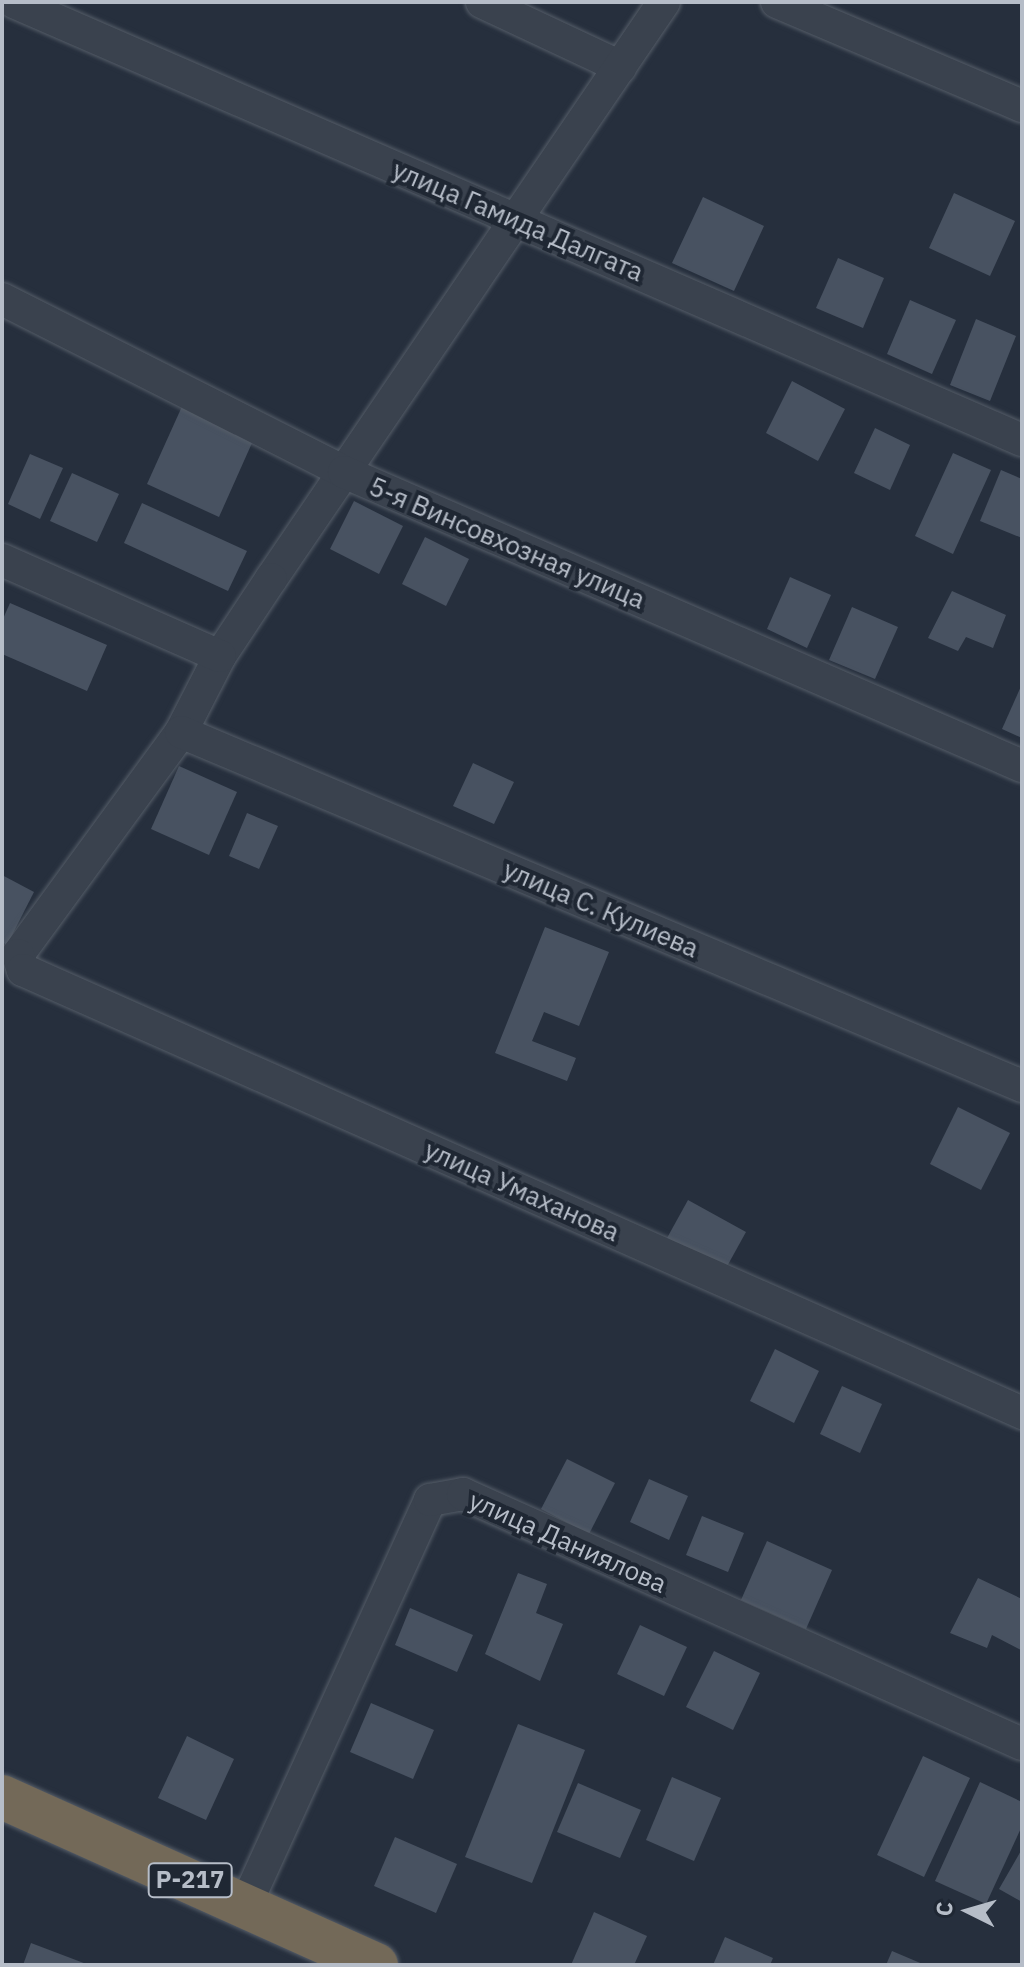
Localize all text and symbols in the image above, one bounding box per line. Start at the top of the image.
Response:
street label: улица Гамида Далгата [388,154,648,288]
street label: 5-я Винсовхозная улица [364,471,650,615]
street label: улица С. Кулиева [499,854,703,964]
street label: улица Умаханова [420,1134,624,1248]
street label: улица Даниялова [464,1484,672,1600]
road number: Р-217 [146,1860,234,1900]
north arrow [928,1871,1008,1951]
text: С [929,1900,959,1917]

